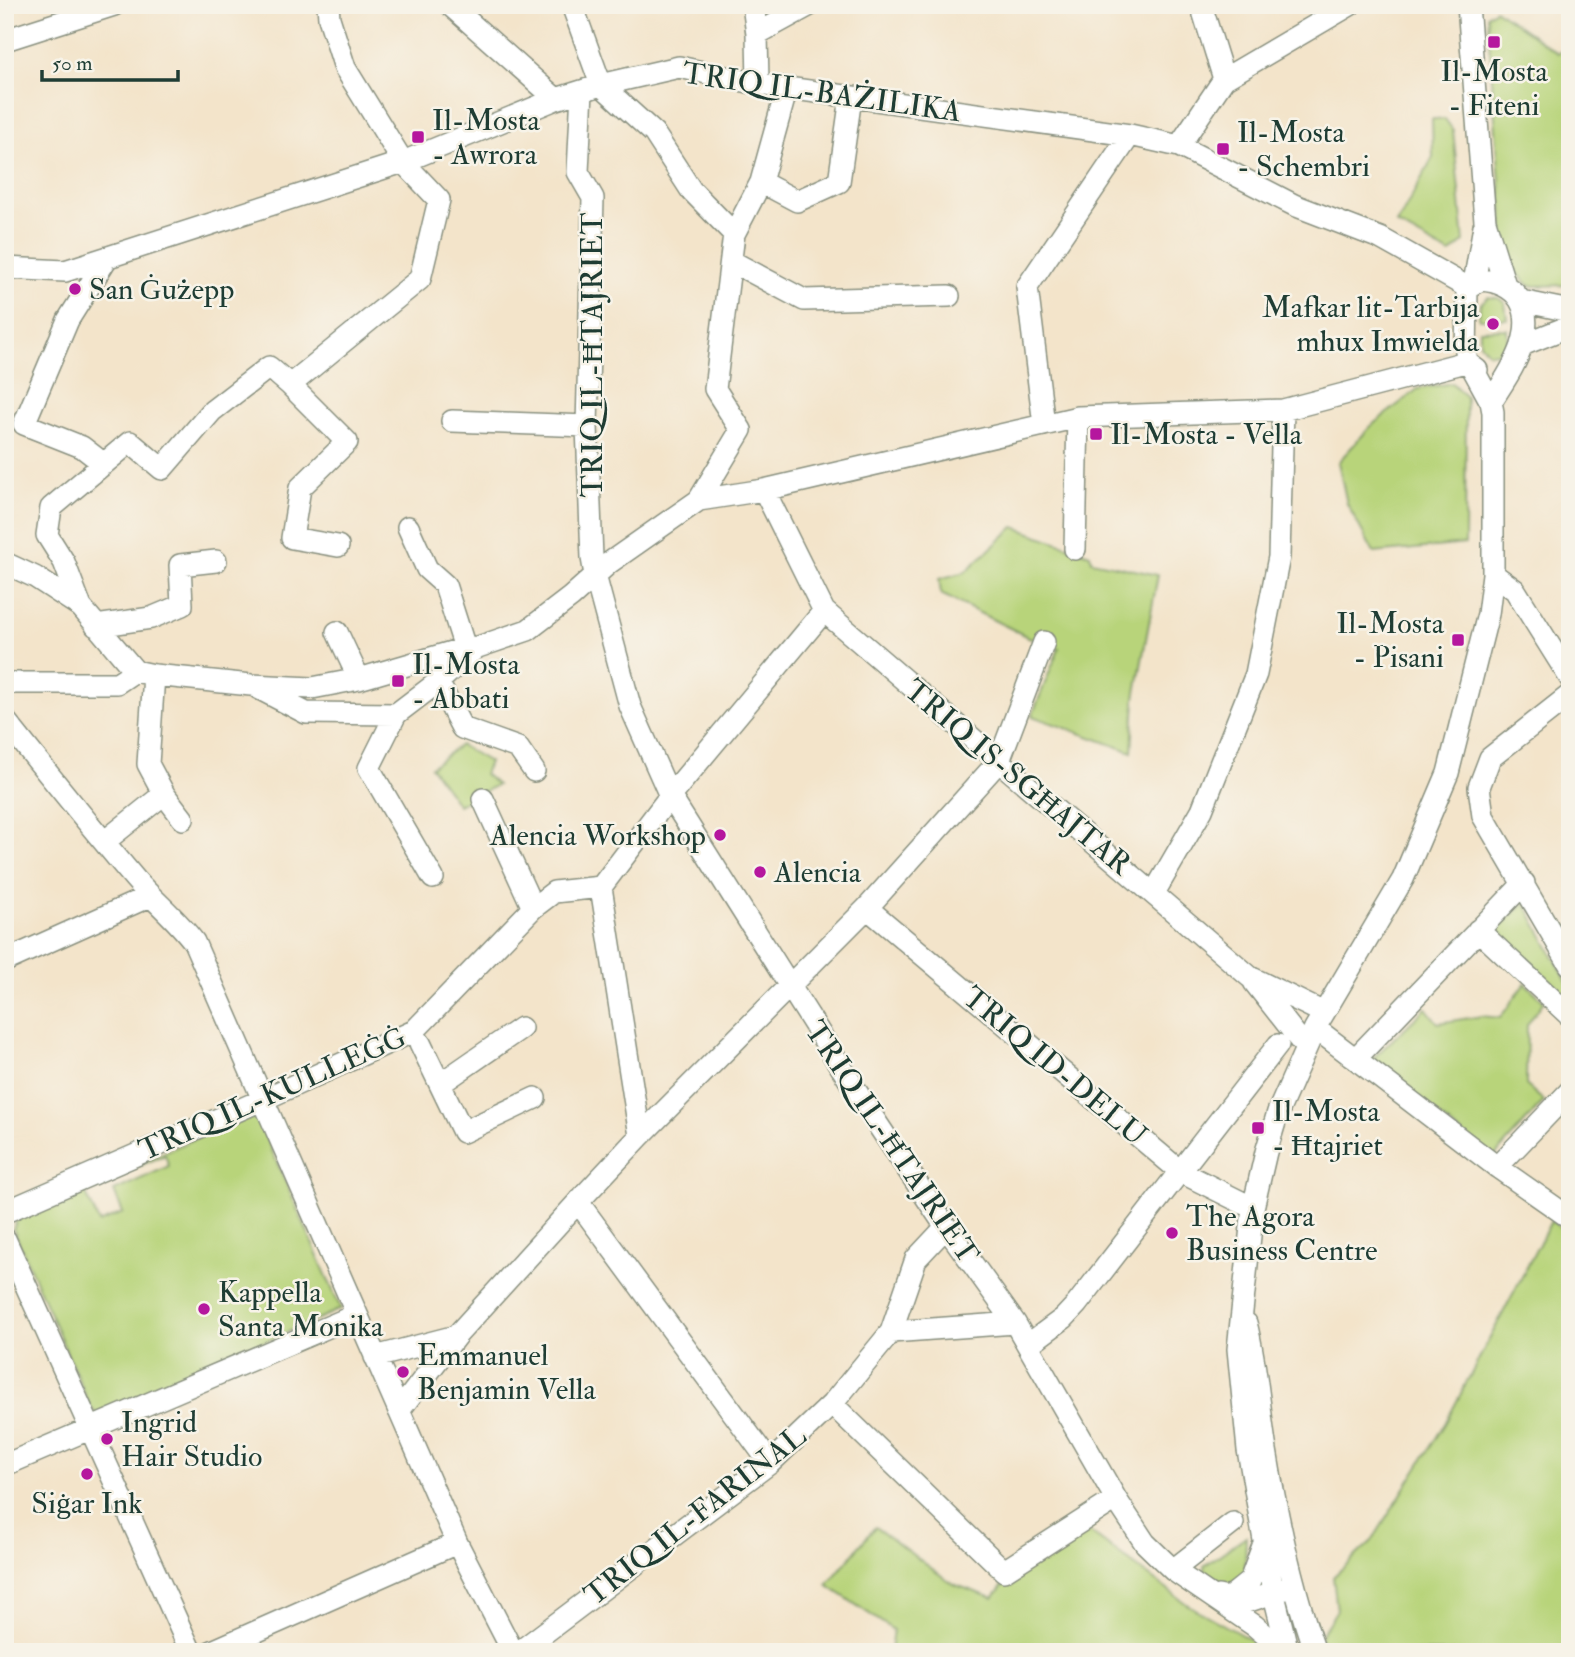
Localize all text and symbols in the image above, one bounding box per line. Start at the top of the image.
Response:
marker: Il-Mosta - Fiteni [1486,34,1502,50]
scale bar [42,38,178,82]
text: 50 m [52,50,93,77]
place label: Il-Mosta - Fiteni [1440,53,1549,124]
street label: TRIQ IL-BAŻILIKA [680,55,964,130]
place label: Il-Mosta - Awrora [432,102,540,173]
place label: Il-Mosta - Schembri [1237,114,1370,185]
marker: Il-Mosta - Awrora [410,129,426,145]
marker: Il-Mosta - Schembri [1215,141,1231,157]
street label: TRIQ IL-ĦTAJRIET [574,213,611,498]
place label: San Ġużepp [89,271,234,308]
marker: San Ġużepp [67,281,83,297]
place label: Mafkar lit-Tarbija mhux Imwielda [1262,289,1480,360]
marker: Mafkar lit-Tarbija mhux Imwielda [1485,316,1501,332]
place label: Il-Mosta - Vella [1110,416,1303,453]
marker: Il-Mosta - Vella [1088,426,1104,442]
place label: Il-Mosta - Pisani [1336,605,1445,676]
marker: Il-Mosta - Pisani [1450,632,1466,648]
place label: Il-Mosta - Abbati [412,646,520,717]
street label: TRIQ IS-SGĦAJTAR [897,672,1140,884]
marker: Il-Mosta - Abbati [390,673,406,689]
place label: Alencia Workshop [489,817,706,854]
marker: Alencia Workshop [712,827,728,843]
place label: Alencia [773,854,862,891]
marker: Alencia [752,864,768,880]
street label: TRIQ ID-DELU [955,979,1154,1154]
street label: TRIQ IL-ĦTAJRIET [797,1014,987,1271]
street label: TRIQ IL-KULLEĠĠ [133,1018,411,1169]
place label: Il-Mosta - Ħtajriet [1272,1093,1383,1164]
marker: Il-Mosta - Ħtajriet [1250,1120,1266,1136]
place label: The Agora Business Centre [1186,1198,1378,1269]
marker: The Agora Business Centre [1164,1225,1180,1241]
place label: Kappella Santa Monika [218,1274,384,1345]
marker: Kappella Santa Monika [196,1301,212,1317]
place label: Emmanuel Benjamin Vella [417,1337,597,1408]
marker: Emmanuel Benjamin Vella [395,1364,411,1380]
place label: Ingrid Hair Studio [121,1404,262,1475]
street label: TRIQ IL-FARINAL [577,1417,814,1614]
marker: Ingrid Hair Studio [99,1431,115,1447]
marker: Siġar Ink [79,1466,95,1482]
place label: Siġar Ink [31,1485,143,1522]

